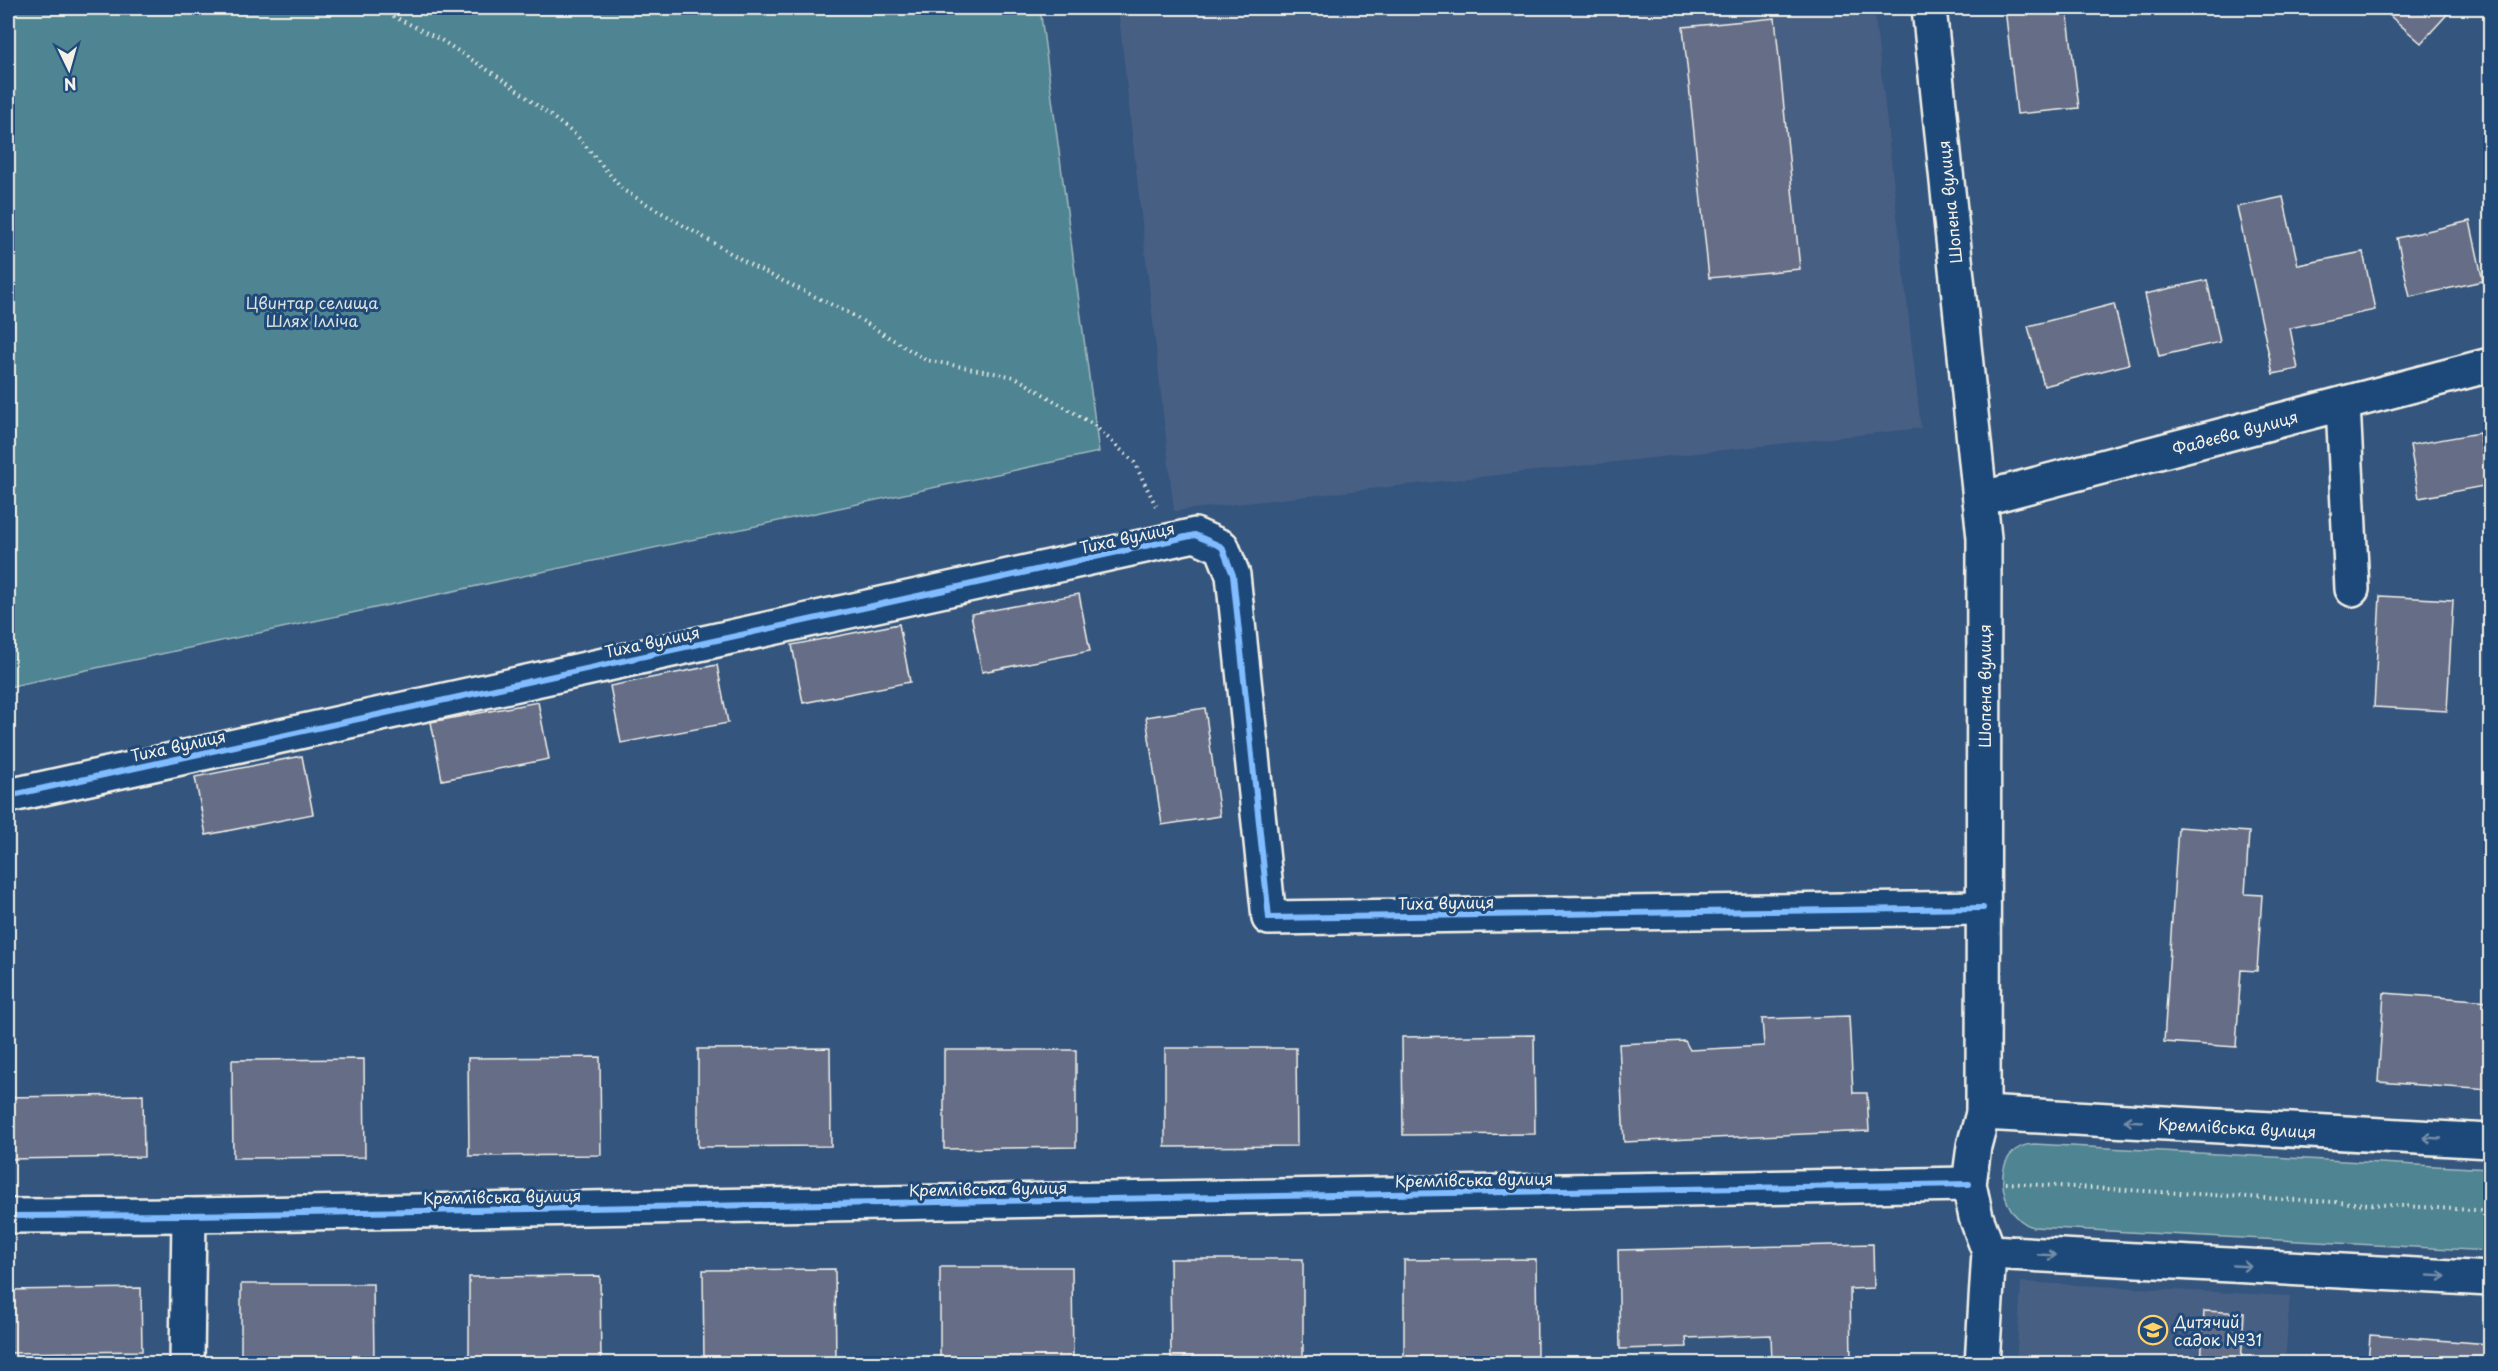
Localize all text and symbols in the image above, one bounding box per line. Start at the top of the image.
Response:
north arrow [39,39,99,99]
text: N [63,72,78,97]
street label: Шопена вулиця [1931,139,1967,265]
park label: Цвинтар селища Шлях Ілліча [246,290,378,332]
street label: Фадеєва вулиця [2170,404,2300,460]
street label: Тиха вулиця [1077,515,1177,559]
street label: Тиха вулиця [602,619,702,663]
street label: Шопена вулиця [1972,624,1996,748]
street label: Тиха вулиця [128,723,228,767]
street label: Тиха вулиця [1398,889,1494,915]
street label: Кремлівська вулиця [2157,1111,2317,1143]
one-way arrow [2123,1116,2143,1127]
one-way arrow [2423,1132,2443,1143]
street label: Кремлівська вулиця [1394,1166,1554,1192]
street label: Кремлівська вулиця [908,1175,1068,1201]
street label: Кремлівська вулиця [422,1183,582,1209]
one-way arrow [2037,1250,2057,1261]
one-way arrow [2231,1260,2251,1271]
one-way arrow [2426,1271,2446,1282]
place label: Дитячий садок №31 [2173,1309,2262,1351]
school or university icon: Дитячий садок №31 [2137,1314,2169,1346]

